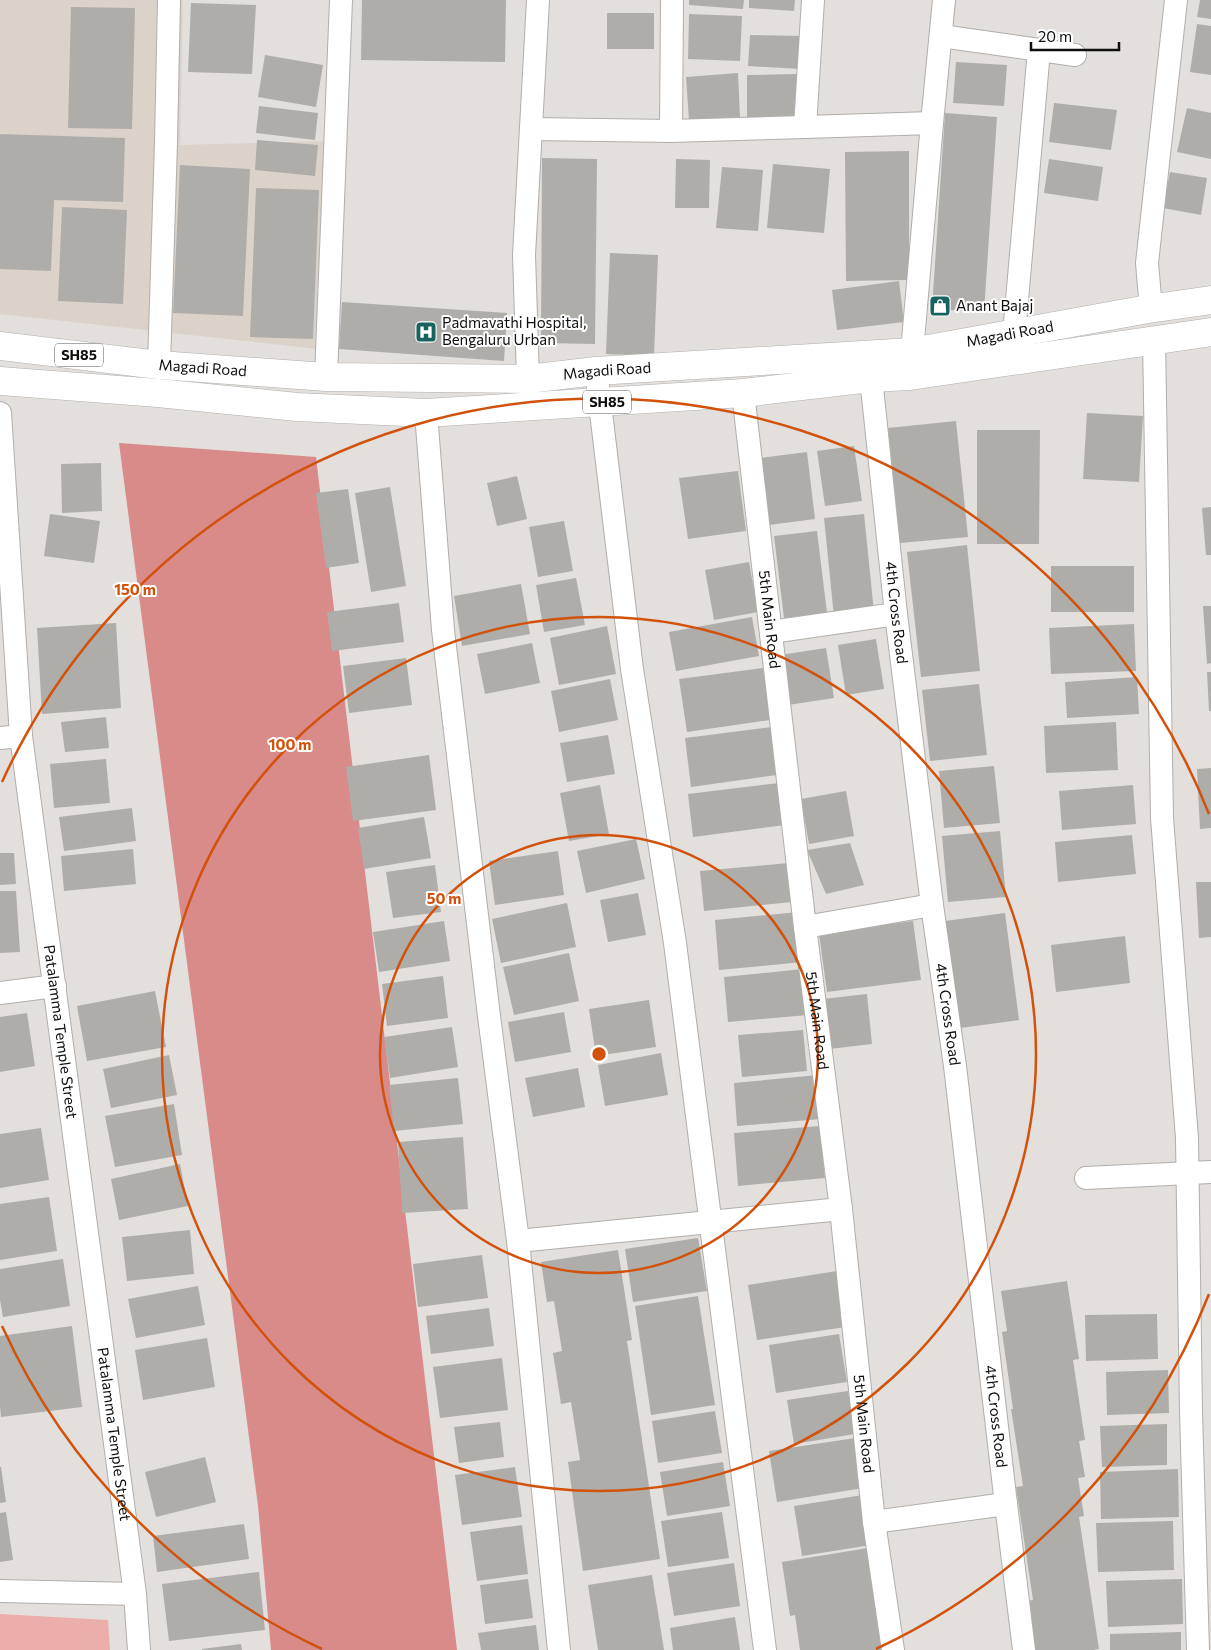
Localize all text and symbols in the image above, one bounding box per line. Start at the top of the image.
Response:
scale bar [1031,20,1118,52]
text: 20 m [1038,27,1072,45]
shop icon: Anant Bajaj [928,294,952,318]
place label: Anant Bajaj [956,296,1033,314]
place label: Padmavathi Hospital, Bengaluru Urban [442,313,586,348]
street label: Magadi Road [964,316,1055,350]
hospital icon: Padmavathi Hospital, Bengaluru Urban [414,320,438,344]
road number: SH85 [55,344,103,366]
street label: Magadi Road [158,355,248,379]
street label: Magadi Road [562,358,652,383]
road number: SH85 [583,391,631,414]
street label: 4th Cross Road [882,560,912,665]
street label: 5th Main Road [756,569,785,669]
text: 150 m [114,580,156,598]
text: 100 m [269,735,311,753]
text: 50 m [427,889,461,907]
street label: Patalamma Temple Street [41,944,82,1120]
street label: 4th Cross Road [932,962,965,1066]
street label: 5th Main Road [803,970,833,1071]
centre of rings [590,1045,608,1063]
street label: Patalamma Temple Street [94,1346,135,1522]
street label: 4th Cross Road [982,1364,1012,1469]
street label: 5th Main Road [851,1374,879,1474]

